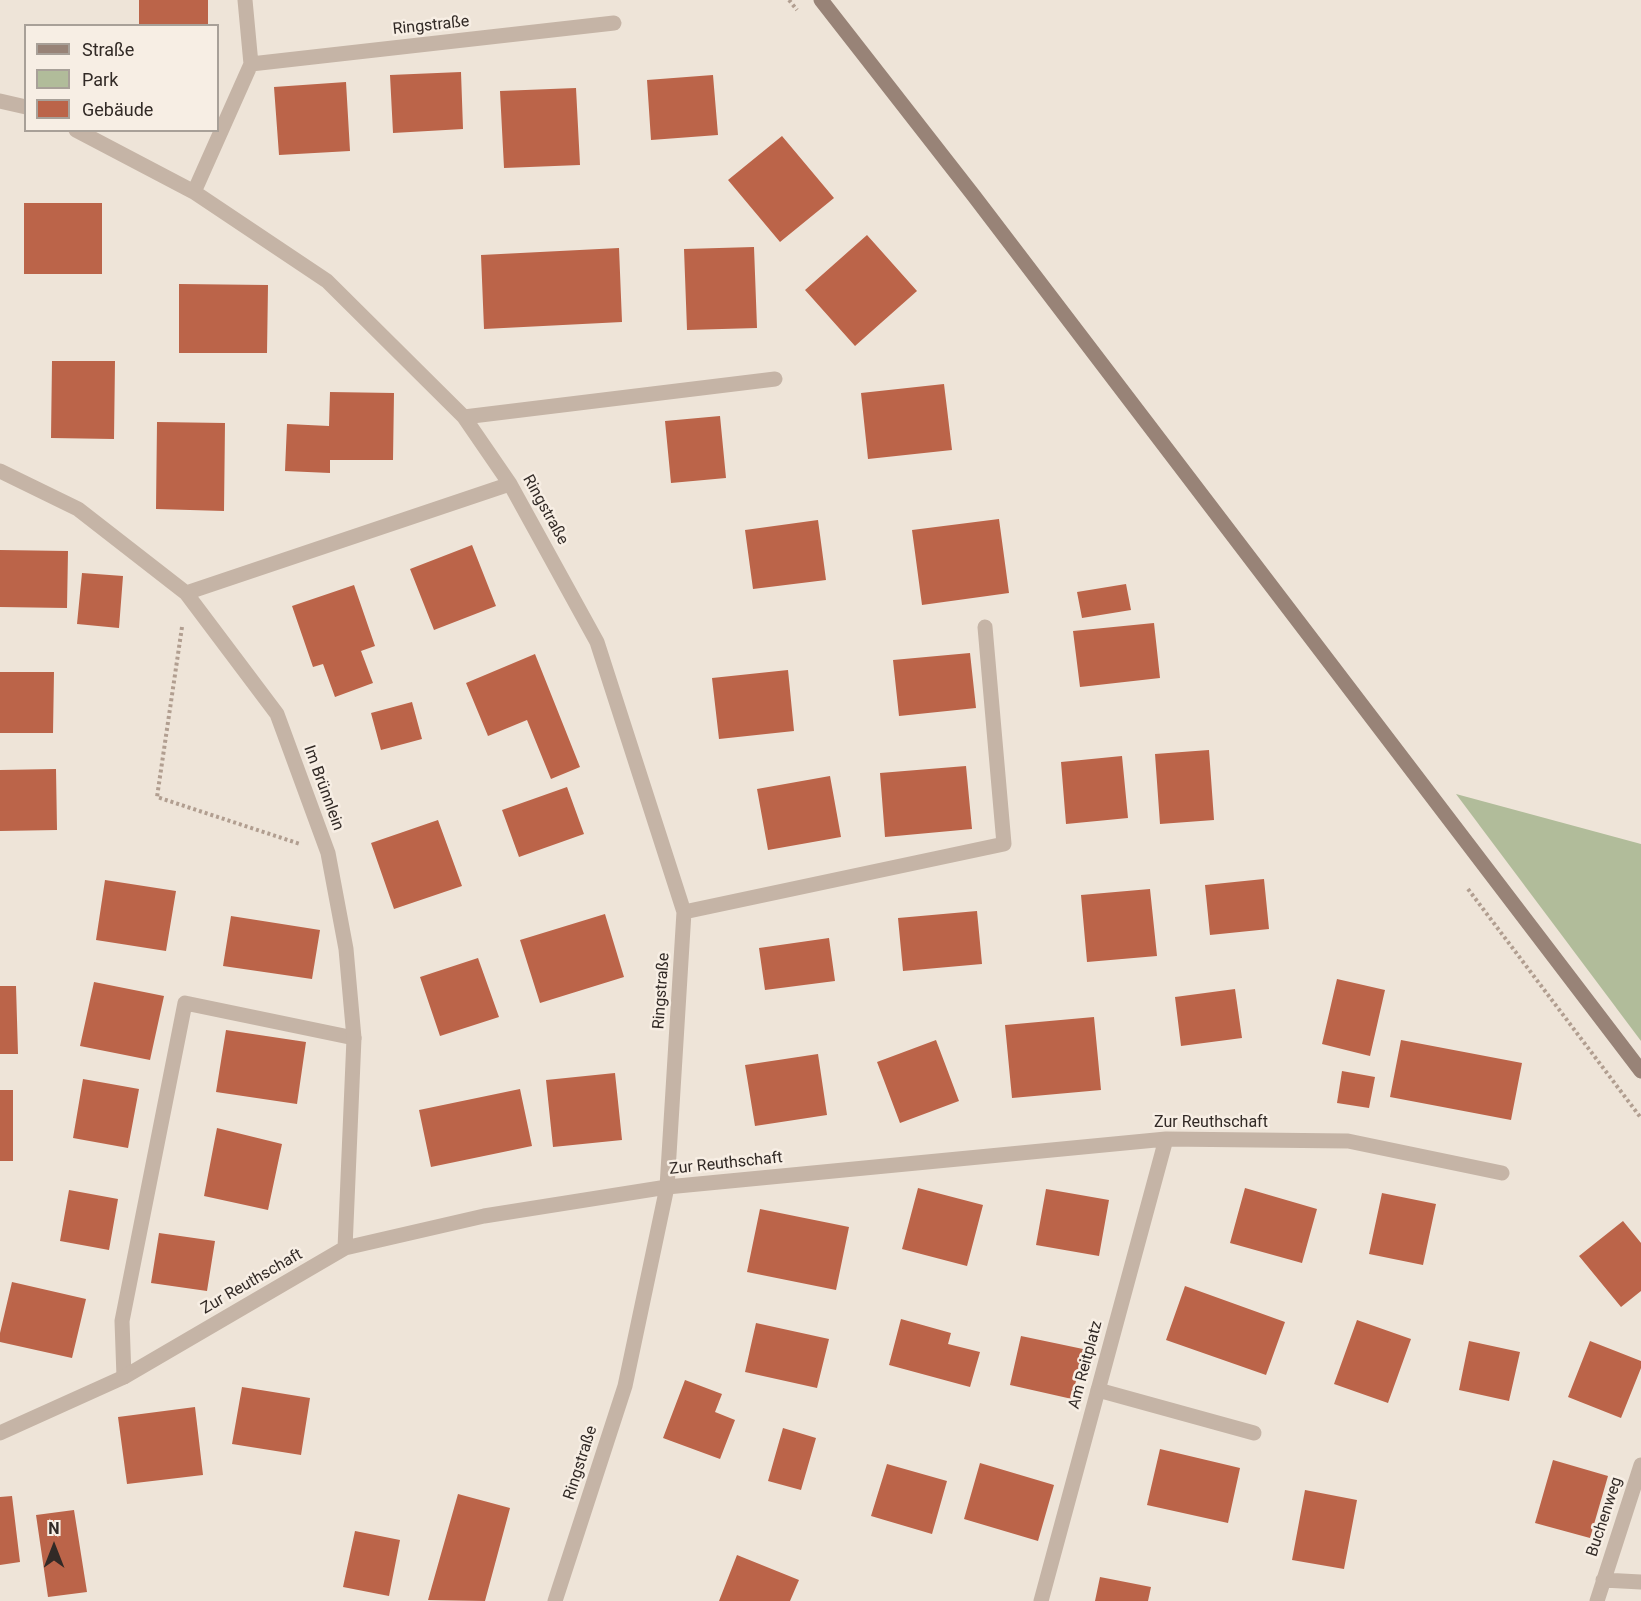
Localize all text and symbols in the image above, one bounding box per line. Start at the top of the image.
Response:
street label: Ringstraße [392,12,470,40]
legend [24,24,219,132]
text: Straße [82,39,134,60]
text: Park [82,69,118,90]
text: Gebäude [82,99,153,120]
street label: Ringstraße [518,472,572,548]
street label: Im Brünnlein [299,743,347,833]
street label: Ringstraße [650,952,674,1030]
street label: Zur Reuthschaft [1154,1113,1268,1133]
street label: Zur Reuthschaft [668,1149,784,1179]
street label: Zur Reuthschaft [198,1245,306,1319]
street label: Am Reitplatz [1065,1319,1107,1411]
street label: Ringstraße [560,1423,602,1503]
street label: Buchenweg [1583,1475,1627,1559]
north arrow [24,1517,84,1577]
text: N [48,1519,60,1538]

